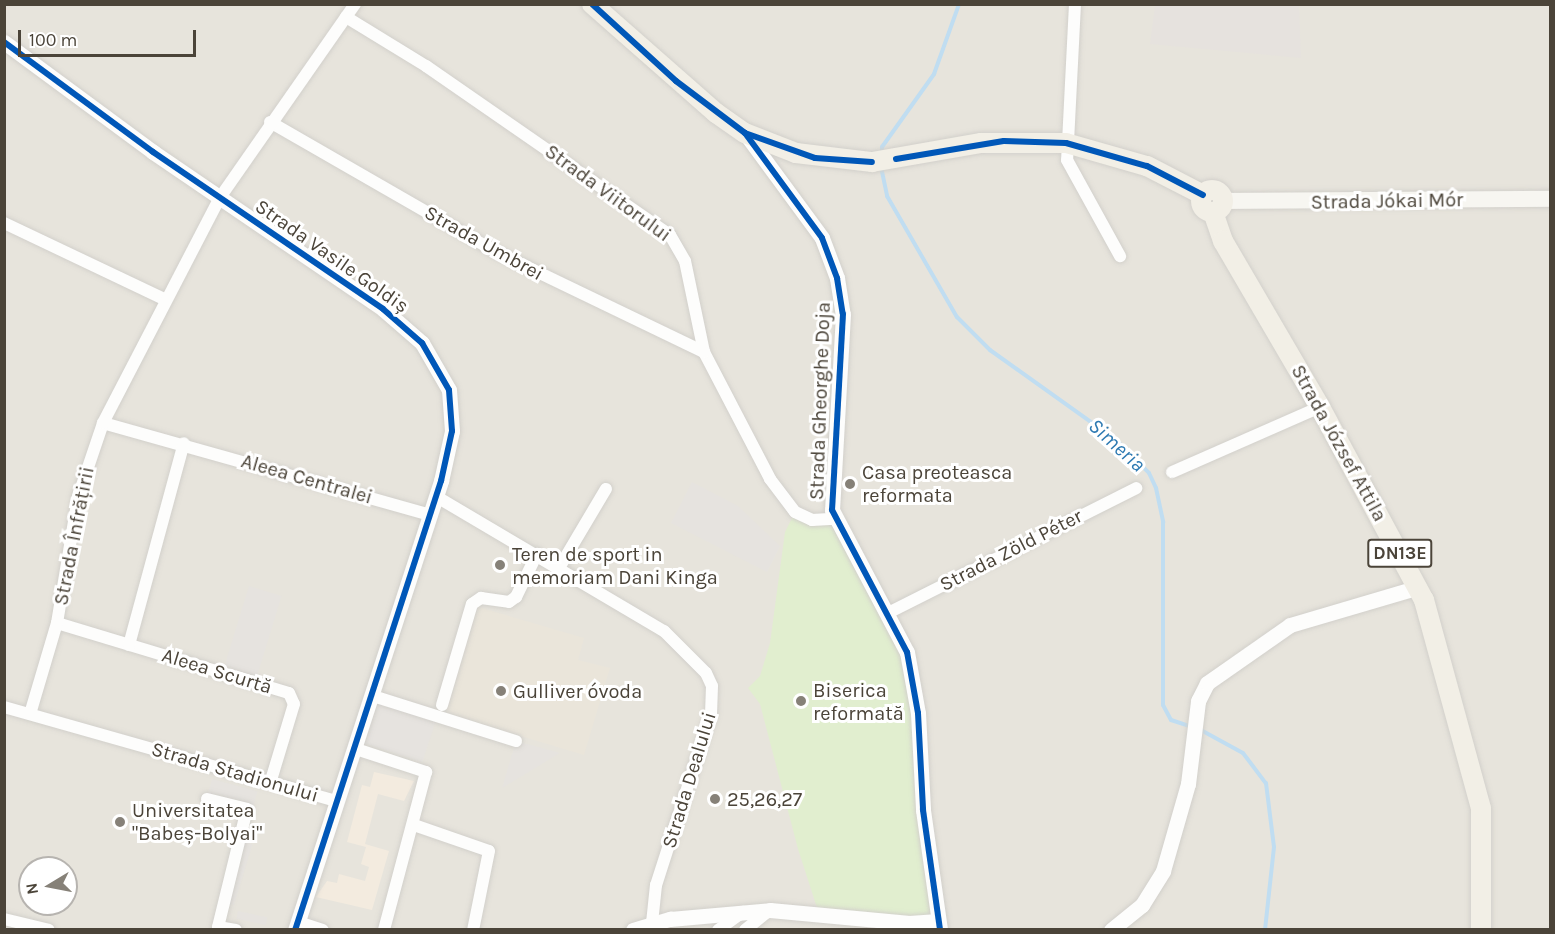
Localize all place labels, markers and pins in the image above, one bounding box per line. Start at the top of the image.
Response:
place label: Casa preoteasca reformata [862,460,1012,507]
marker: Casa preoteasca reformata [843,477,857,491]
place label: Teren de sport in memoriam Dani Kinga [512,542,718,589]
marker: Teren de sport in memoriam Dani Kinga [493,558,507,572]
place label: Biserica reformată [813,678,904,725]
place label: Gulliver óvoda [513,679,642,703]
marker: Gulliver óvoda [494,684,508,698]
marker: Biserica reformată [794,694,808,708]
place label: 25,26,27 [727,787,802,811]
marker: 25,26,27 [708,792,722,806]
place label: Universitatea "Babeș-Bolyai" [132,798,262,845]
marker: Universitatea "Babeș-Bolyai" [113,815,127,829]

